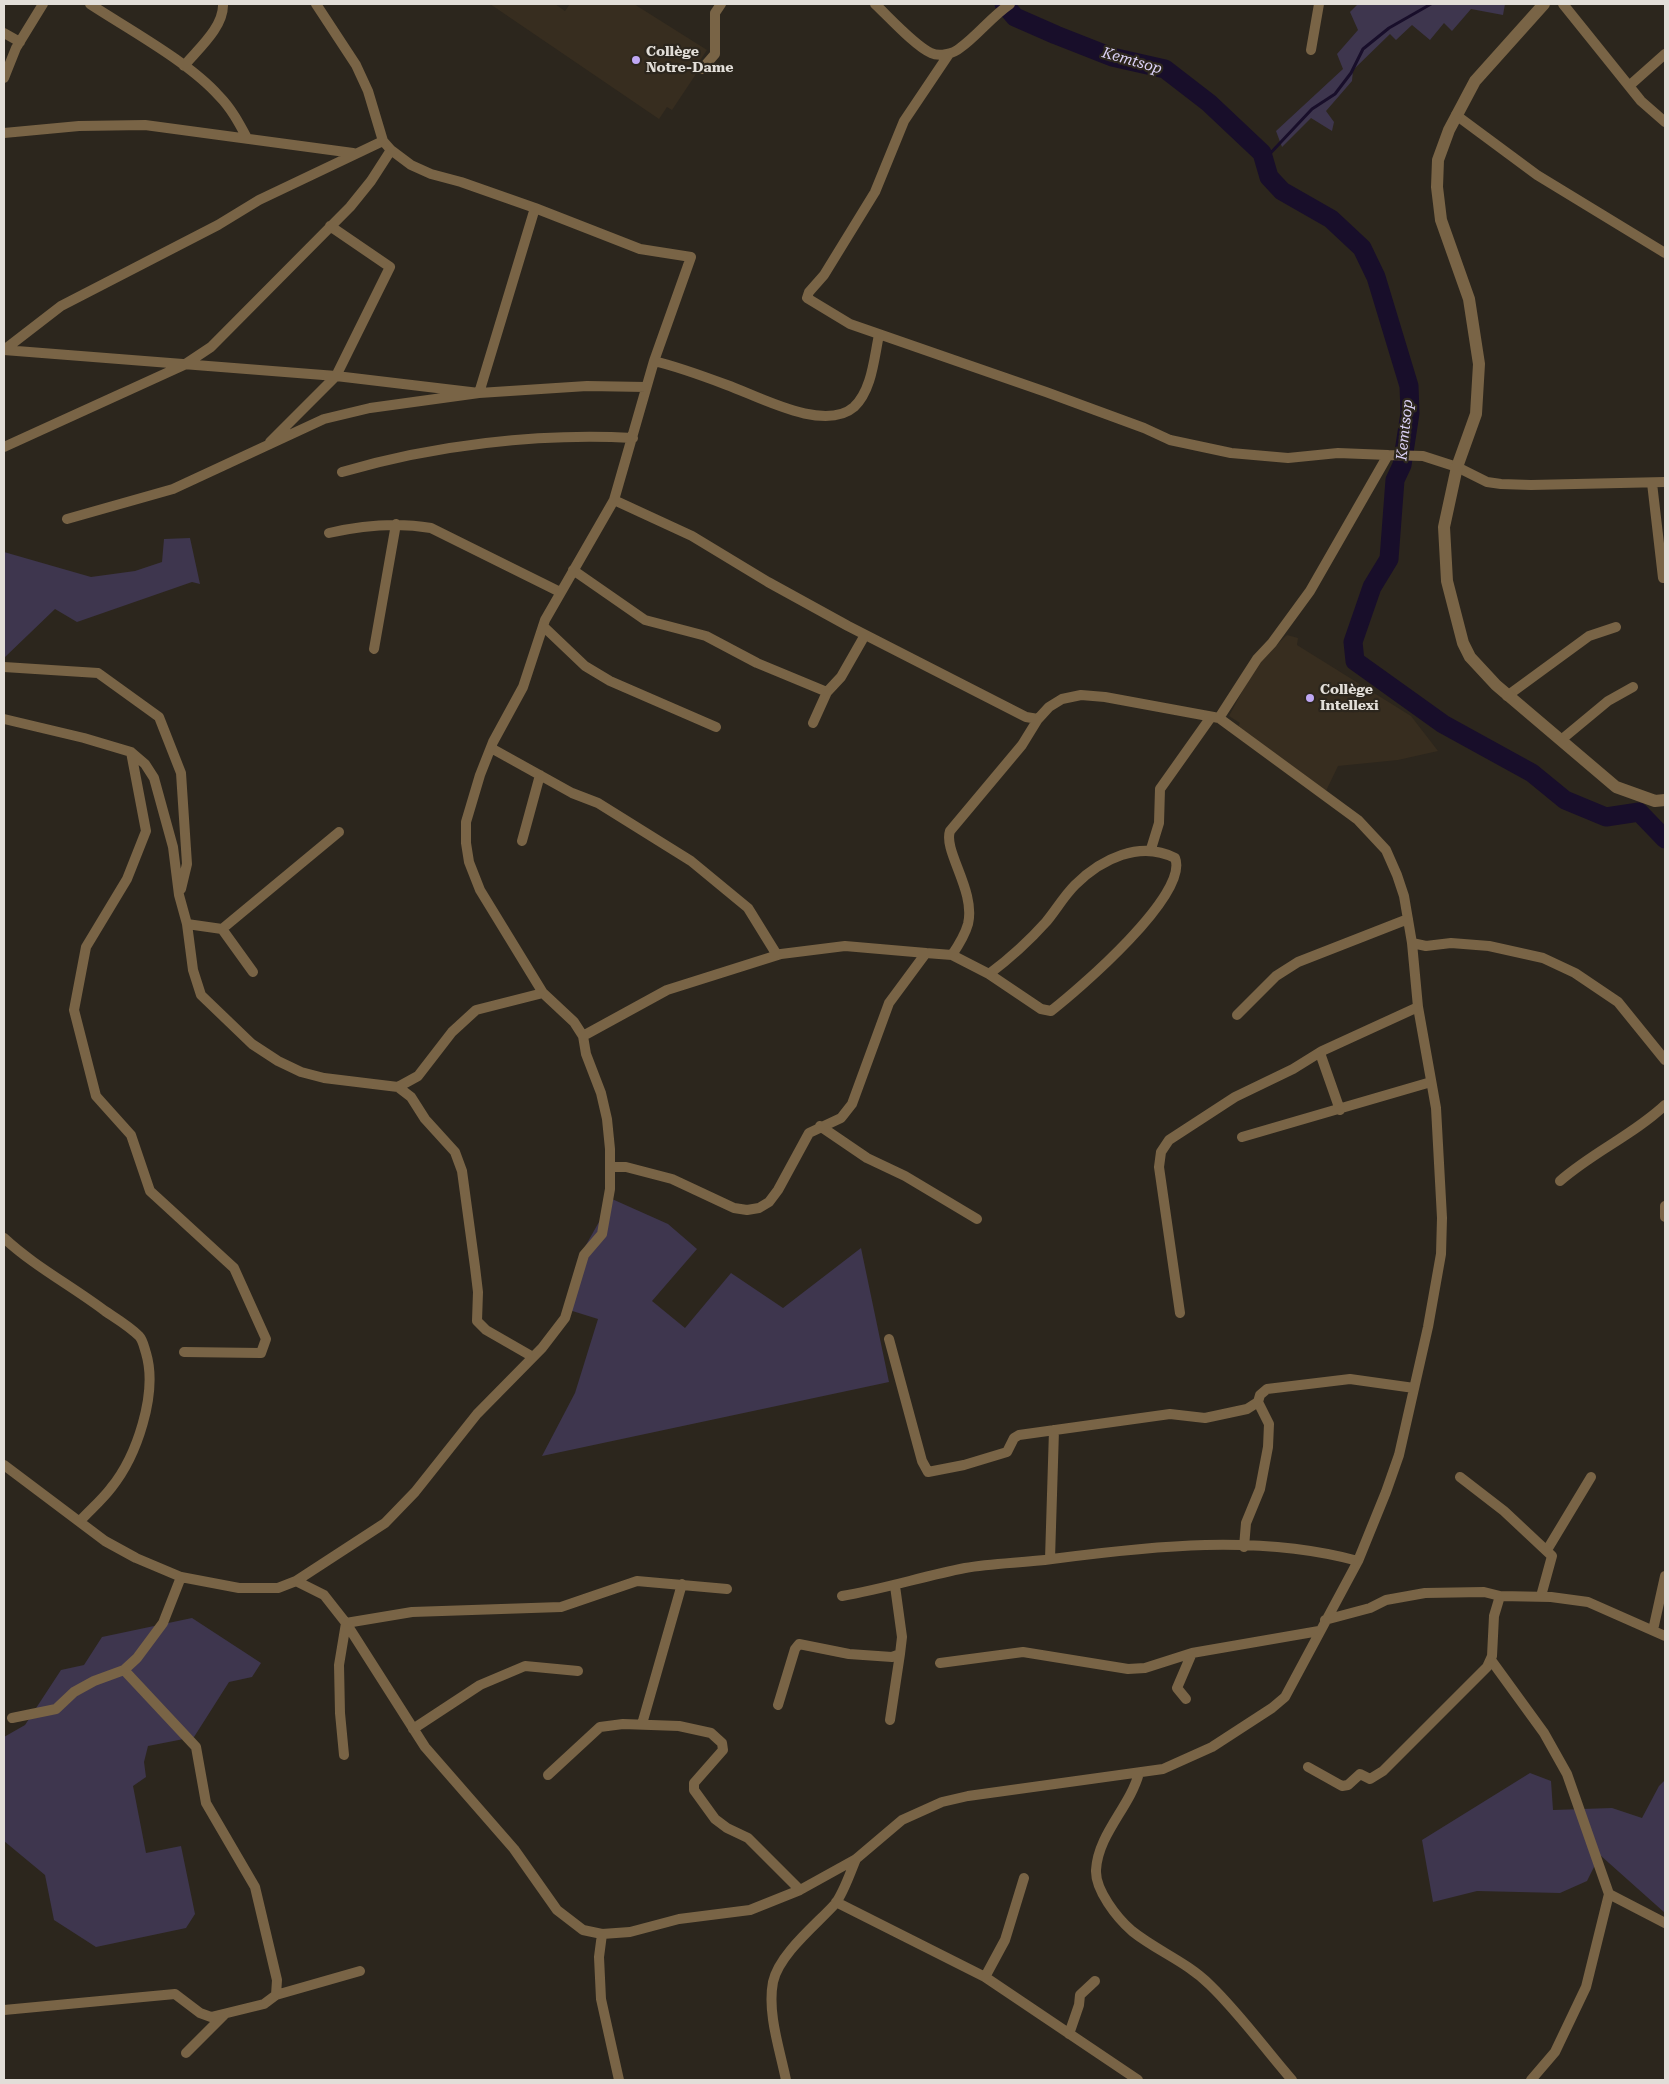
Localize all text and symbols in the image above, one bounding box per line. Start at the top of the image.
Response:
place label: Collège Notre-Dame [646,44,733,76]
water label: Kemtsop [1100,44,1164,78]
marker: Collège Notre-Dame [630,54,642,66]
water label: Kemtsop [1393,398,1417,462]
place label: Collège Intellexi [1320,682,1379,714]
marker: Collège Intellexi [1304,692,1316,704]

